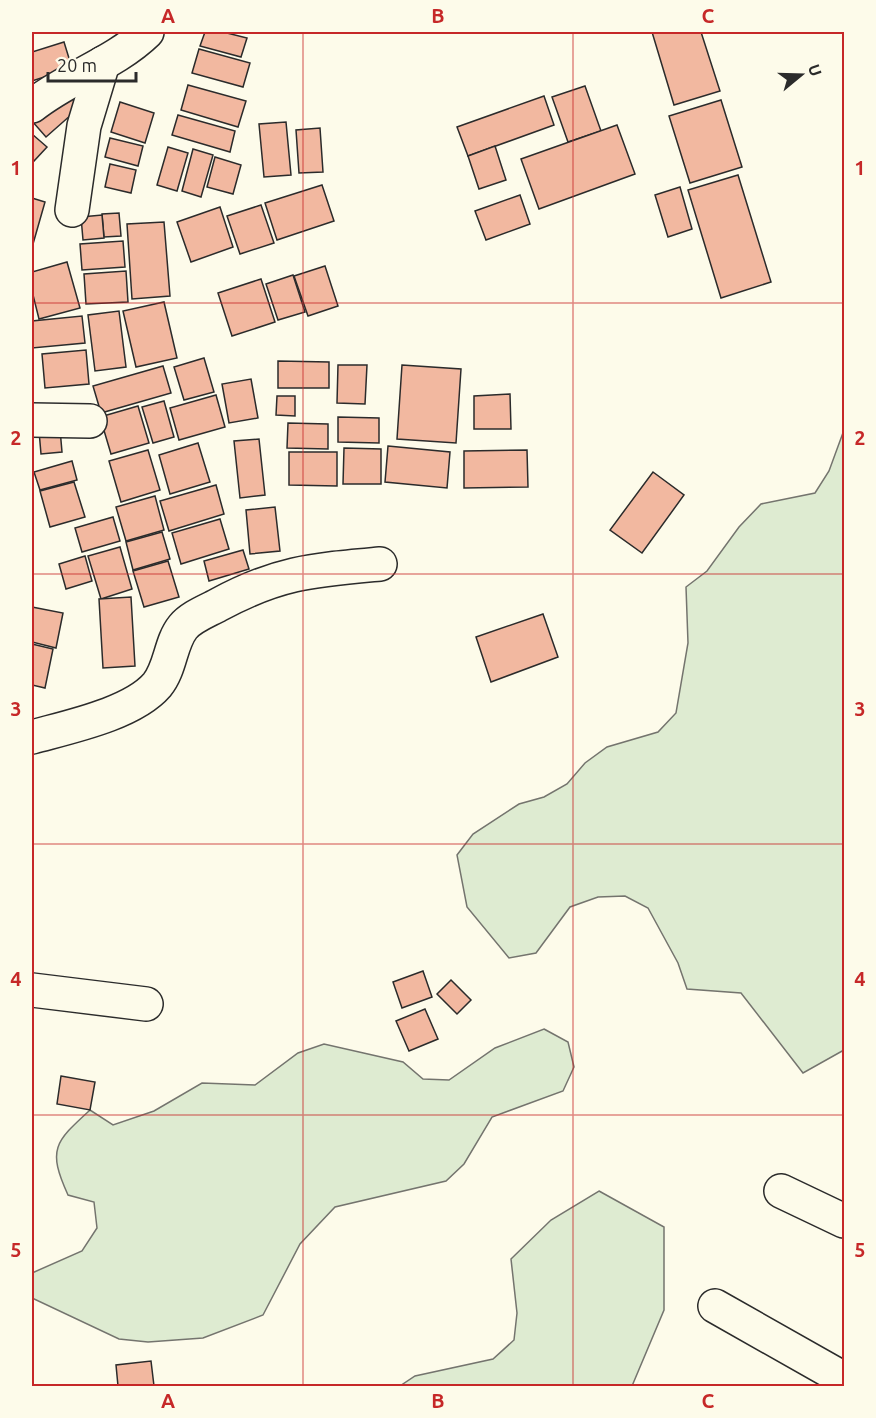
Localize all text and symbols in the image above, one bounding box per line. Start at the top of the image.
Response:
text: A [161,4,175,27]
text: B [431,4,445,27]
text: C [702,4,715,27]
scale bar [48,45,136,83]
north arrow [771,45,831,105]
text: 20 m [57,55,97,75]
text: U [805,62,826,78]
text: 1 [10,156,22,179]
text: 1 [854,156,866,179]
text: 2 [10,426,22,449]
text: 2 [854,426,866,449]
text: 3 [10,697,22,720]
text: 3 [854,697,866,720]
text: 4 [10,967,22,990]
text: 4 [854,967,866,990]
text: 5 [10,1238,22,1261]
text: 5 [854,1238,866,1261]
text: A [161,1389,175,1412]
text: B [431,1389,445,1412]
text: C [702,1389,715,1412]

